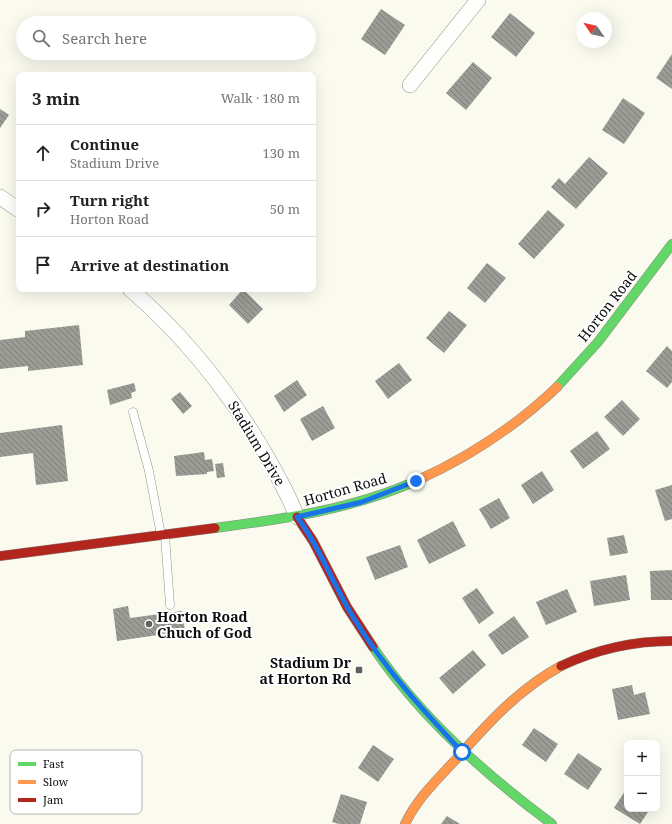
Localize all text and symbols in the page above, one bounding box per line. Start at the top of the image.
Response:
north arrow [576,12,612,48]
search box [16,16,316,60]
icon: search [30,27,52,49]
text: Search here [62,28,147,48]
text: 3 min [32,87,80,110]
text: Walk · 180 m [221,89,300,107]
text: Continue [70,134,139,154]
icon: ahead [32,142,54,164]
text: 130 m [263,144,300,162]
text: Stadium Drive [70,154,159,172]
text: Turn right [70,190,149,210]
icon: right [32,198,54,220]
text: 50 m [270,200,300,218]
text: Horton Road [70,210,149,228]
icon: arrive [32,254,54,276]
text: Arrive at destination [70,255,229,275]
street label: Horton Road [573,266,641,345]
street label: Stadium Drive [224,397,290,489]
street label: Horton Road [301,468,389,510]
route end [407,472,425,490]
place label: Horton Road Chuch of God [157,607,252,642]
marker: Horton Road Chuch of God [144,619,154,629]
place label: Stadium Dr at Horton Rd [260,653,352,688]
marker: Stadium Dr at Horton Rd [354,665,364,675]
map controls [624,740,660,812]
button: + [624,740,660,776]
route start [453,743,471,761]
legend [10,750,142,814]
text: Fast [43,756,64,771]
text: Slow [43,774,69,789]
button: − [624,776,660,812]
text: Jam [42,792,64,807]

